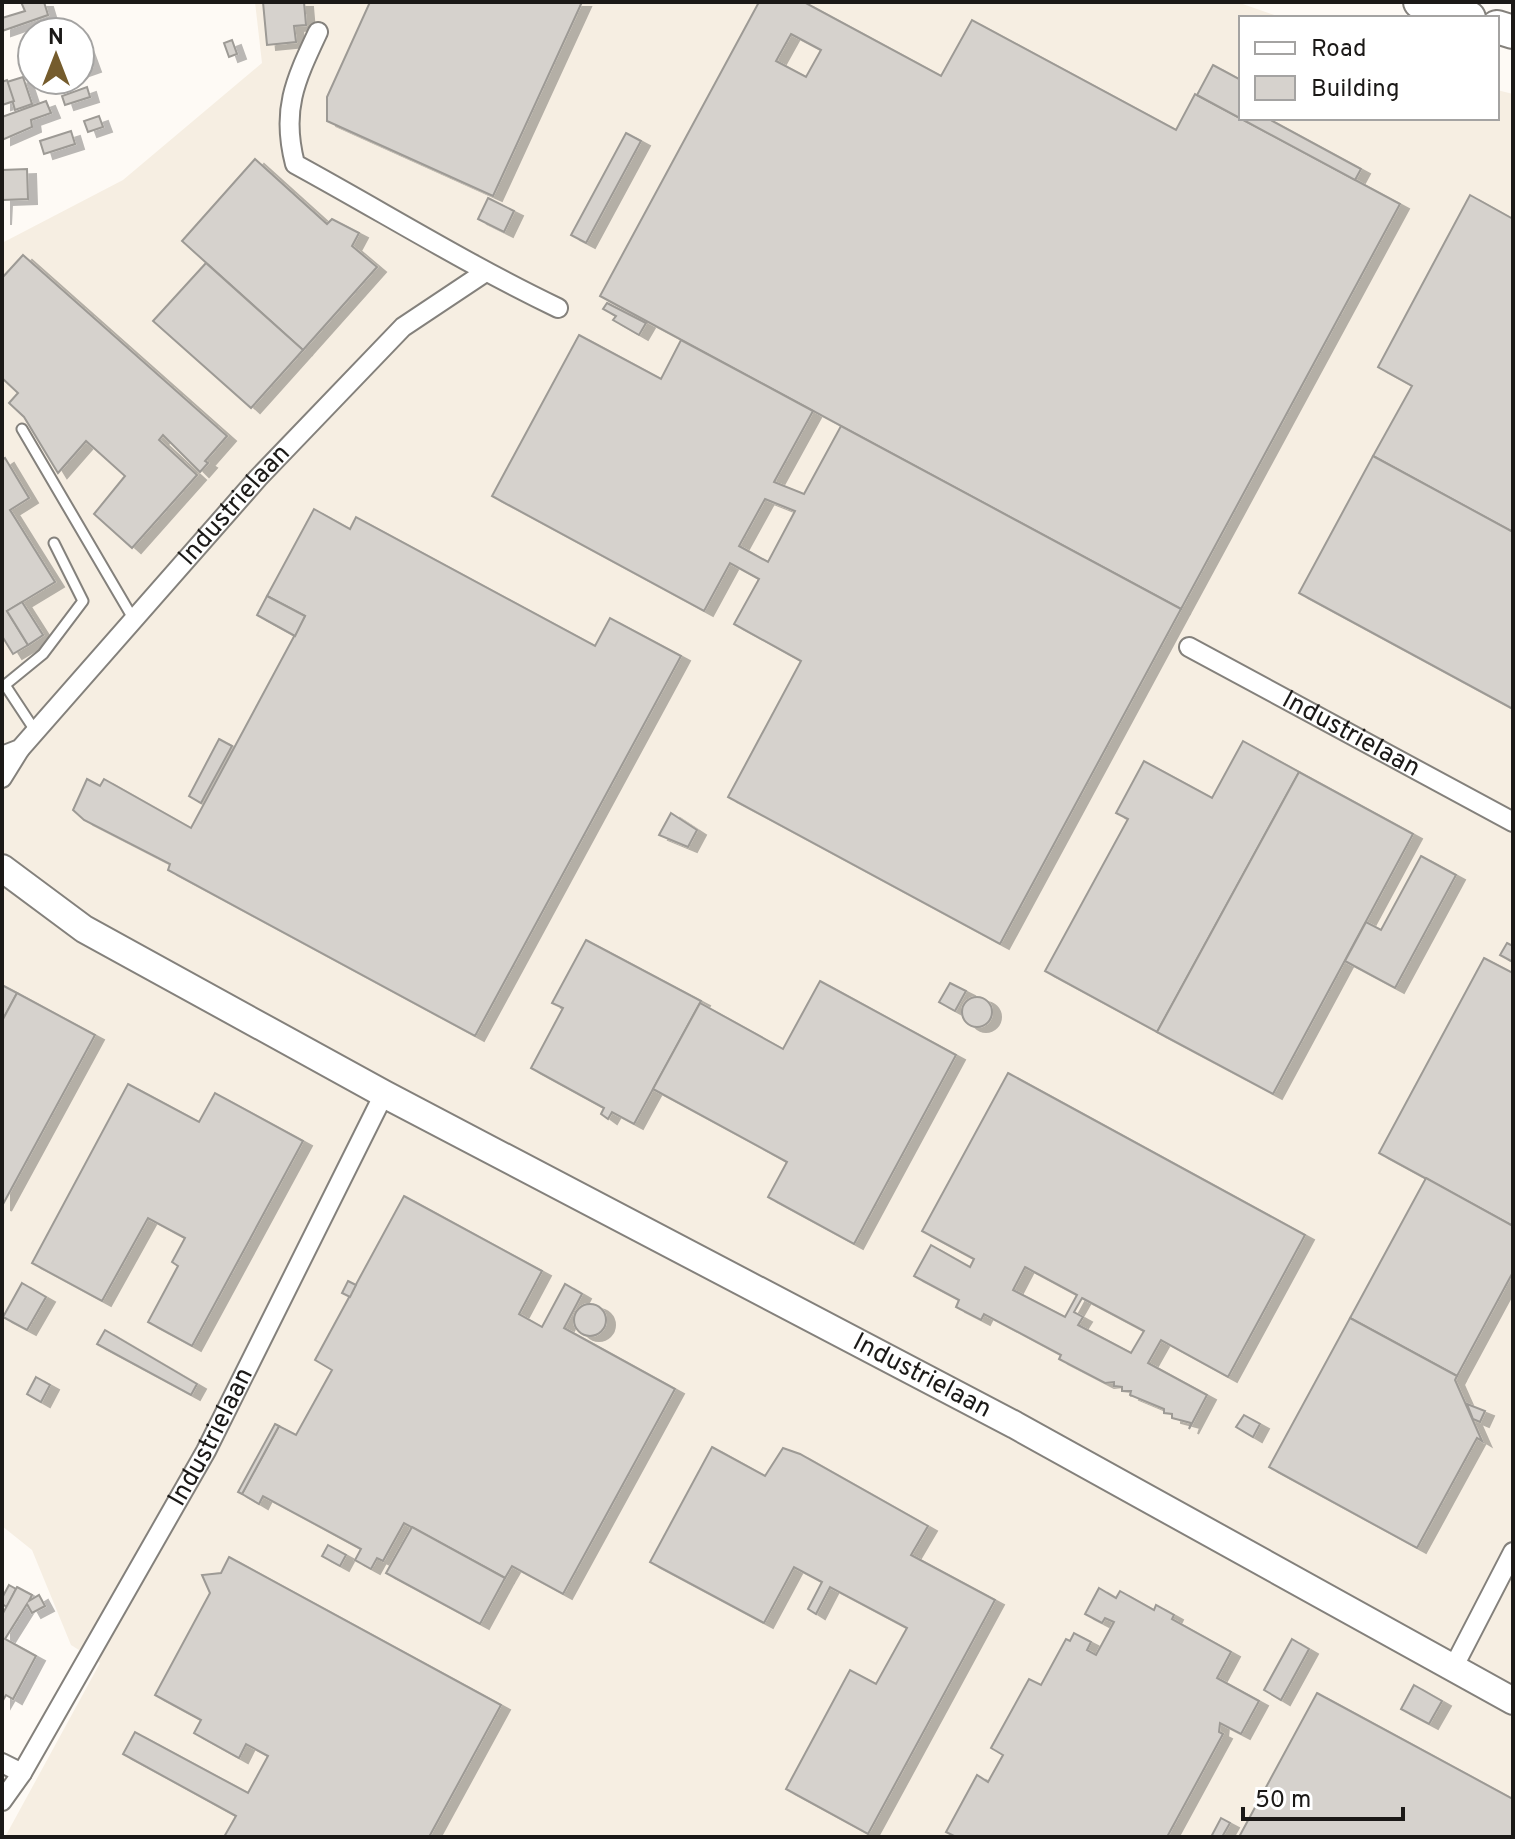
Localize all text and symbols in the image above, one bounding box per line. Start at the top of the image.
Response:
north arrow [16,16,96,96]
legend [1239,16,1499,120]
text: N [48,25,64,52]
text: Road [1311,35,1367,65]
text: Building [1311,75,1400,105]
street label: Industrielaan [172,438,298,573]
street label: Industrielaan [1276,684,1426,785]
street label: Industrielaan [847,1326,997,1426]
street label: Industrielaan [161,1362,261,1512]
scale bar [1243,1771,1403,1821]
text: 50 m [1255,1786,1311,1816]

